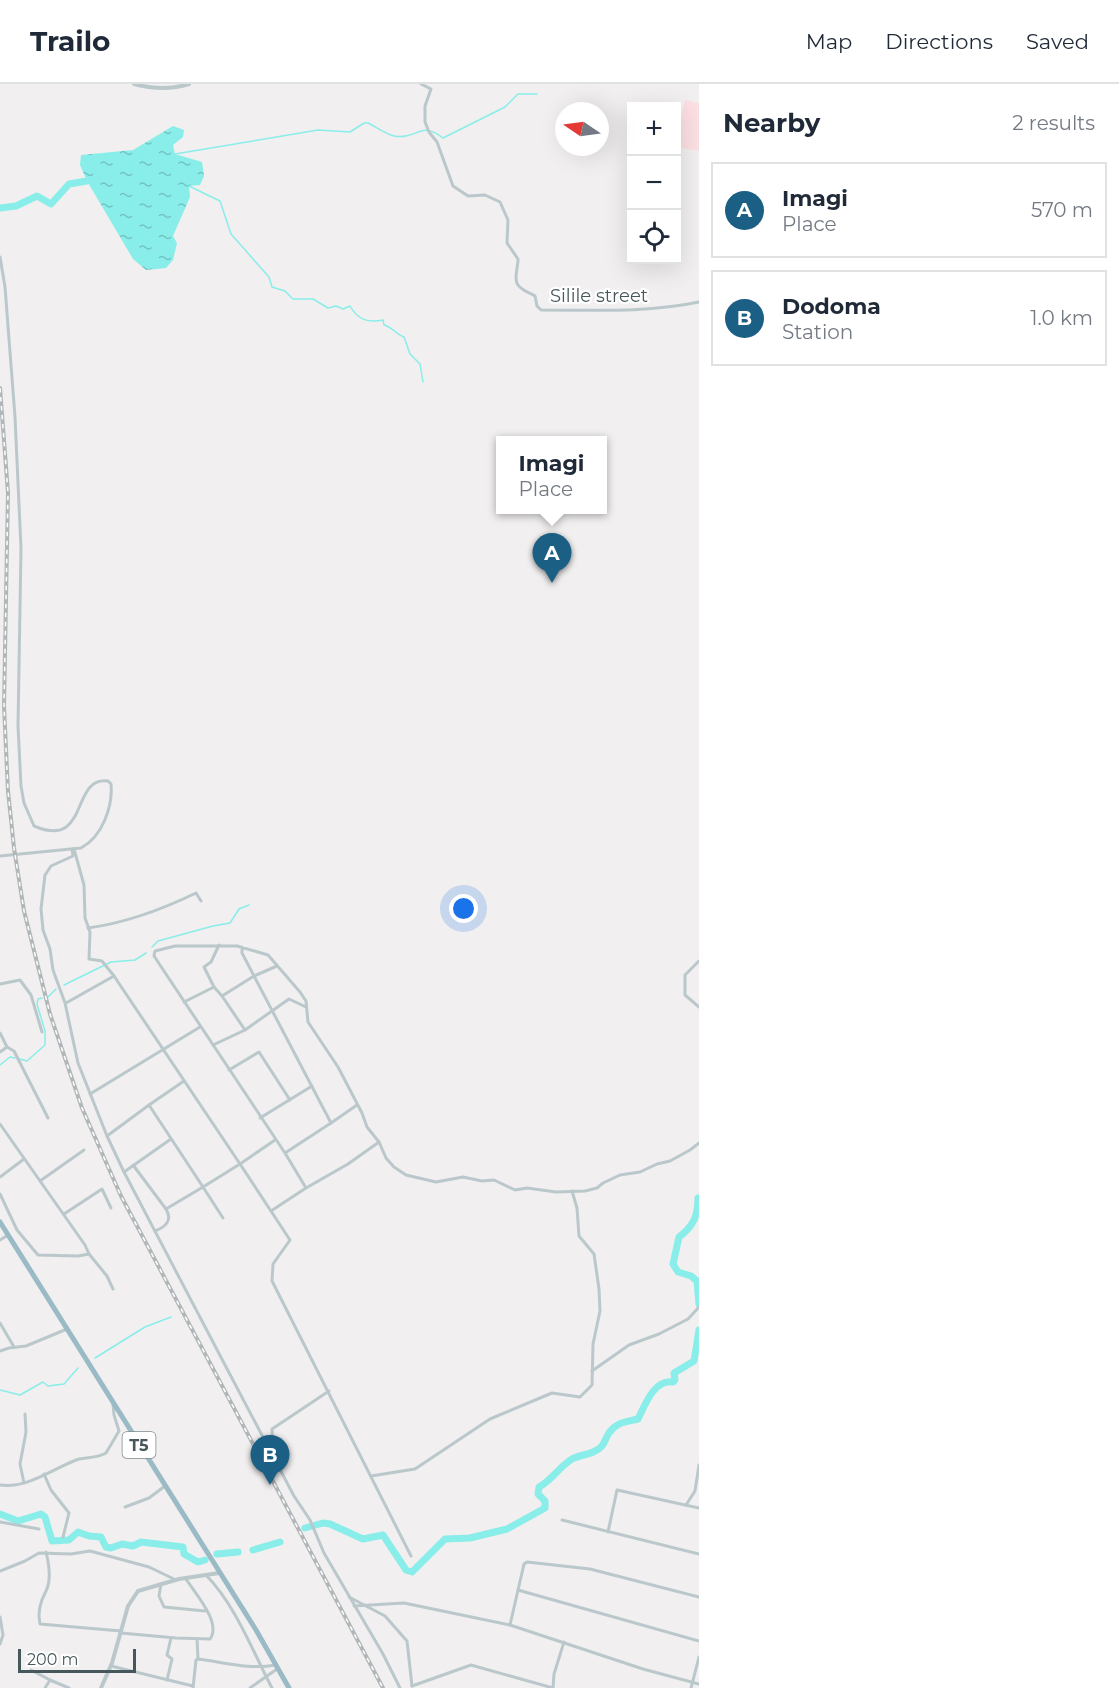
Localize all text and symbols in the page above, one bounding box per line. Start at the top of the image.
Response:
text: Trailo [30,24,110,58]
text: Map [806,29,852,54]
text: Directions [885,29,993,54]
text: Saved [1026,29,1089,54]
north arrow [555,102,609,156]
map controls [627,102,681,264]
button: + [627,102,681,156]
text: Nearby [723,107,820,139]
text: 2 results [1012,111,1095,135]
button: − [627,156,681,210]
text: Imagi [782,185,848,212]
text: A [737,198,752,222]
text: 570 m [1031,198,1093,222]
button: locate [627,210,681,264]
text: Place [782,212,837,236]
street label: Silile street [550,285,648,307]
text: Dodoma [782,293,881,320]
text: B [737,306,752,330]
text: 1.0 km [1030,306,1093,330]
text: Station [782,320,853,344]
popup [496,436,607,514]
text: Imagi [519,450,584,477]
text: Place [519,477,573,501]
pin: A [532,534,572,583]
your location [449,894,478,923]
road number: T5 [122,1432,156,1458]
pin: B [250,1436,290,1485]
scale bar [18,1646,136,1674]
text: 200 m [27,1650,78,1669]

